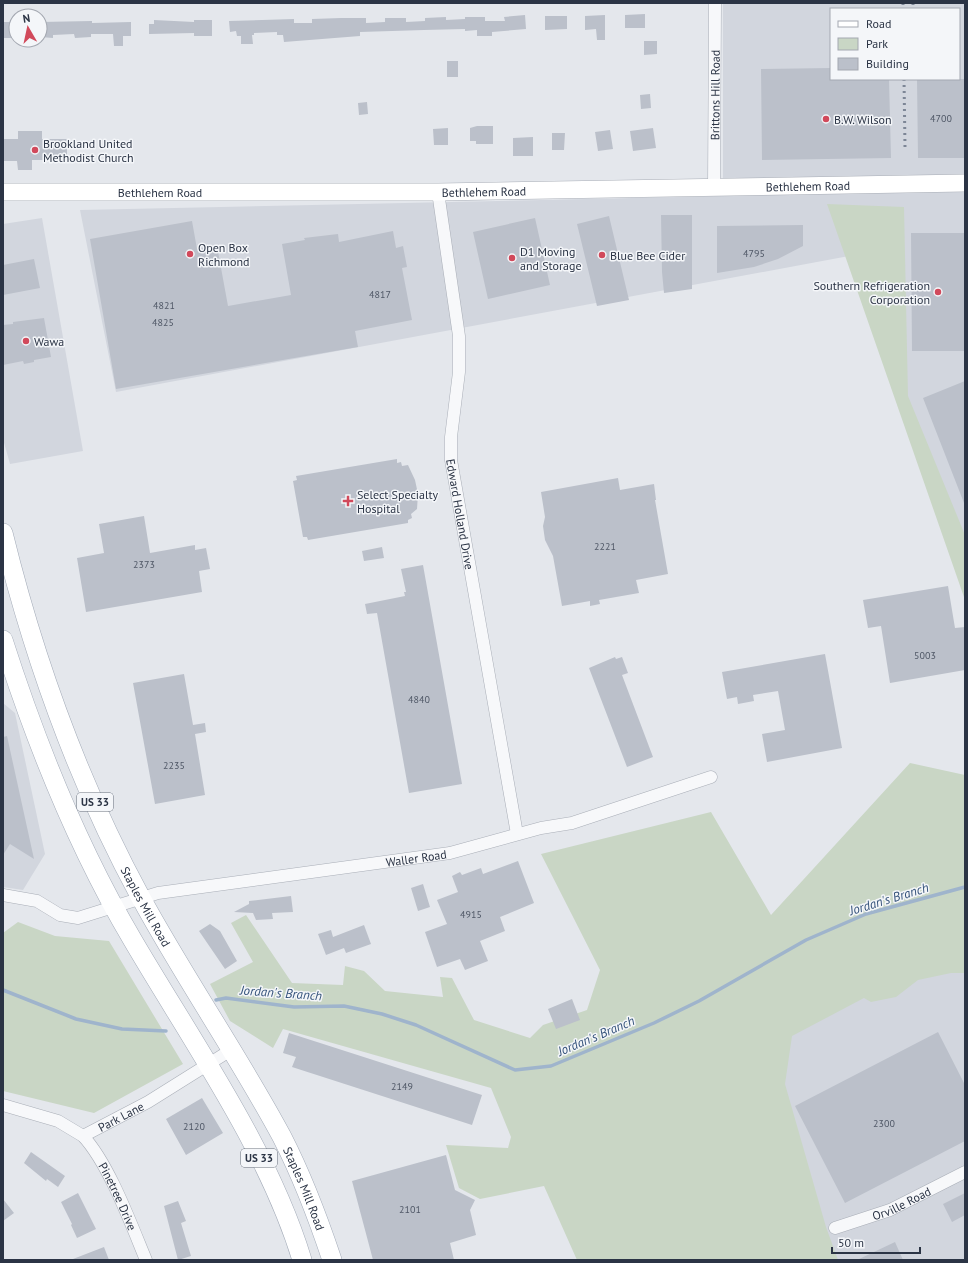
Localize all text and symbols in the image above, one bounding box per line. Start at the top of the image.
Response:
north arrow [8,8,48,48]
legend [830,8,960,80]
text: N [22,11,31,26]
text: Road [866,16,891,31]
text: Park [866,36,888,51]
street label: Brittons Hill Road [707,50,722,140]
text: Building [866,56,909,71]
place label: B.W. Wilson [834,112,892,127]
house number: 4700 [930,112,952,125]
marker: B.W. Wilson [821,114,831,124]
place label: Brookland United Methodist Church [43,136,134,165]
marker: Brookland United Methodist Church [30,145,40,155]
street label: Bethlehem Road [766,177,850,194]
street label: Bethlehem Road [442,183,526,199]
street label: Bethlehem Road [118,185,202,200]
place label: Open Box Richmond [198,240,250,269]
place label: D1 Moving and Storage [520,244,582,273]
house number: 4795 [743,247,765,260]
place label: Blue Bee Cider [610,248,685,263]
marker: Open Box Richmond [185,249,195,259]
marker: Blue Bee Cider [597,250,607,260]
marker: D1 Moving and Storage [507,253,517,263]
place label: Southern Refrigeration Corporation [814,278,930,307]
marker: Southern Refrigeration Corporation [933,287,943,297]
house number: 4817 [369,288,391,301]
house number: 4821 [153,299,175,312]
house number: 4825 [152,316,174,329]
place label: Wawa [34,334,64,349]
marker: Wawa [21,336,31,346]
street label: Edward Holland Drive [443,458,478,571]
place label: Select Specialty Hospital [357,487,439,516]
marker: Select Specialty Hospital [342,495,354,507]
house number: 2221 [594,540,616,553]
house number: 2373 [133,558,155,571]
house number: 5003 [914,649,936,662]
house number: 4840 [408,693,430,706]
house number: 2235 [163,759,185,772]
road number: US 33 [77,793,113,811]
street label: Waller Road [385,846,447,869]
street label: Staples Mill Road [118,864,174,949]
water label: Jordan's Branch [846,879,931,919]
house number: 4915 [460,908,482,921]
water label: Jordan's Branch [238,982,323,1004]
water label: Jordan's Branch [554,1012,637,1060]
house number: 2149 [391,1080,413,1093]
street label: Park Lane [95,1098,146,1134]
house number: 2300 [873,1117,895,1130]
house number: 2120 [183,1120,205,1133]
street label: Staples Mill Road [280,1144,329,1232]
road number: US 33 [241,1149,277,1167]
street label: Pinetree Drive [96,1159,140,1232]
street label: Orville Road [870,1183,933,1223]
house number: 2101 [399,1203,421,1216]
scale bar [832,1229,920,1255]
text: 50 m [838,1235,864,1250]

